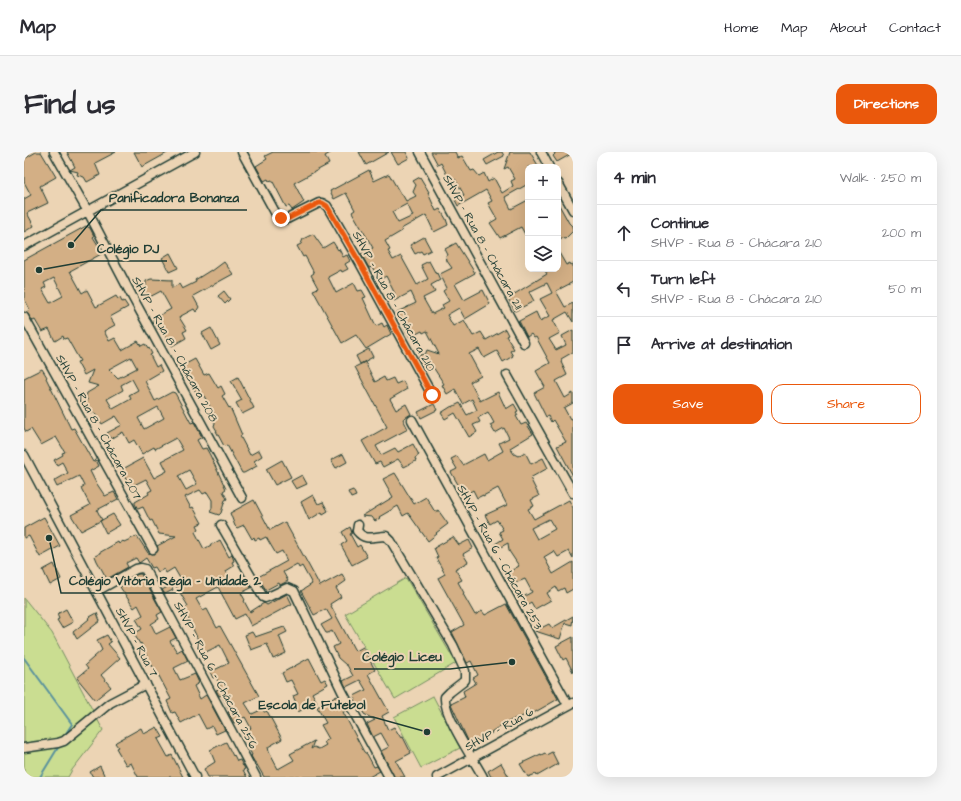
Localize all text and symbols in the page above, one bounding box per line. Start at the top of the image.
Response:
text: Map [20,14,56,41]
text: Home [724,18,759,38]
text: Map [781,18,807,38]
text: About [829,18,867,38]
text: Contact [889,18,941,38]
button: Directions [836,84,937,124]
text: Find us [24,85,115,124]
map controls [525,164,561,272]
button: + [525,164,561,200]
text: 4 min [613,166,656,190]
text: Walk · 250 m [840,169,921,187]
street label: SHVP - Rua 8 - Chácara 211 [438,172,527,313]
callout: Panificadora Bonanza [101,185,247,210]
text: Panificadora Bonanza [109,189,239,207]
button: − [525,200,561,236]
route end [272,209,290,227]
text: Continue [651,213,709,234]
icon: ahead [613,222,635,244]
text: 200 m [882,224,921,242]
street label: SHVP - Rua 8 - Chácara 210 [348,228,439,375]
text: SHVP - Rua 8 - Chácara 210 [651,234,822,252]
callout: Colégio DJ [89,236,167,261]
button: layers [525,236,561,272]
text: Colégio DJ [97,240,159,260]
text: Turn left [651,269,715,290]
street label: SHVP - Rua 8 - Chácara 208 [127,273,222,425]
icon: left [613,278,635,300]
text: 50 m [888,280,921,298]
text: SHVP - Rua 8 - Chácara 210 [651,290,822,308]
icon: arrive [613,334,635,356]
text: Arrive at destination [651,334,792,355]
street label: SHVP - Rua 8 - Chácara 207 [51,352,146,504]
button: Save [613,384,763,424]
button: Share [771,384,921,424]
route start [423,386,441,404]
street label: SHVP - Rua 6 - Chácara 253 [453,482,547,633]
callout: Colégio Vitória Régia - Unidade 2 [61,568,269,593]
text: Colégio Vitória Régia - Unidade 2 [69,572,261,592]
street label: SHVP - Rua 6 - Chácara 256 [169,599,262,752]
street label: SHVP - Rua 7 [111,604,162,681]
callout: Colégio Liceu [354,644,450,669]
text: Colégio Liceu [362,648,442,668]
callout: Escola de Futebol [250,692,373,717]
text: Escola de Futebol [258,696,366,714]
street label: SHVP - Rua 6 [462,703,537,755]

